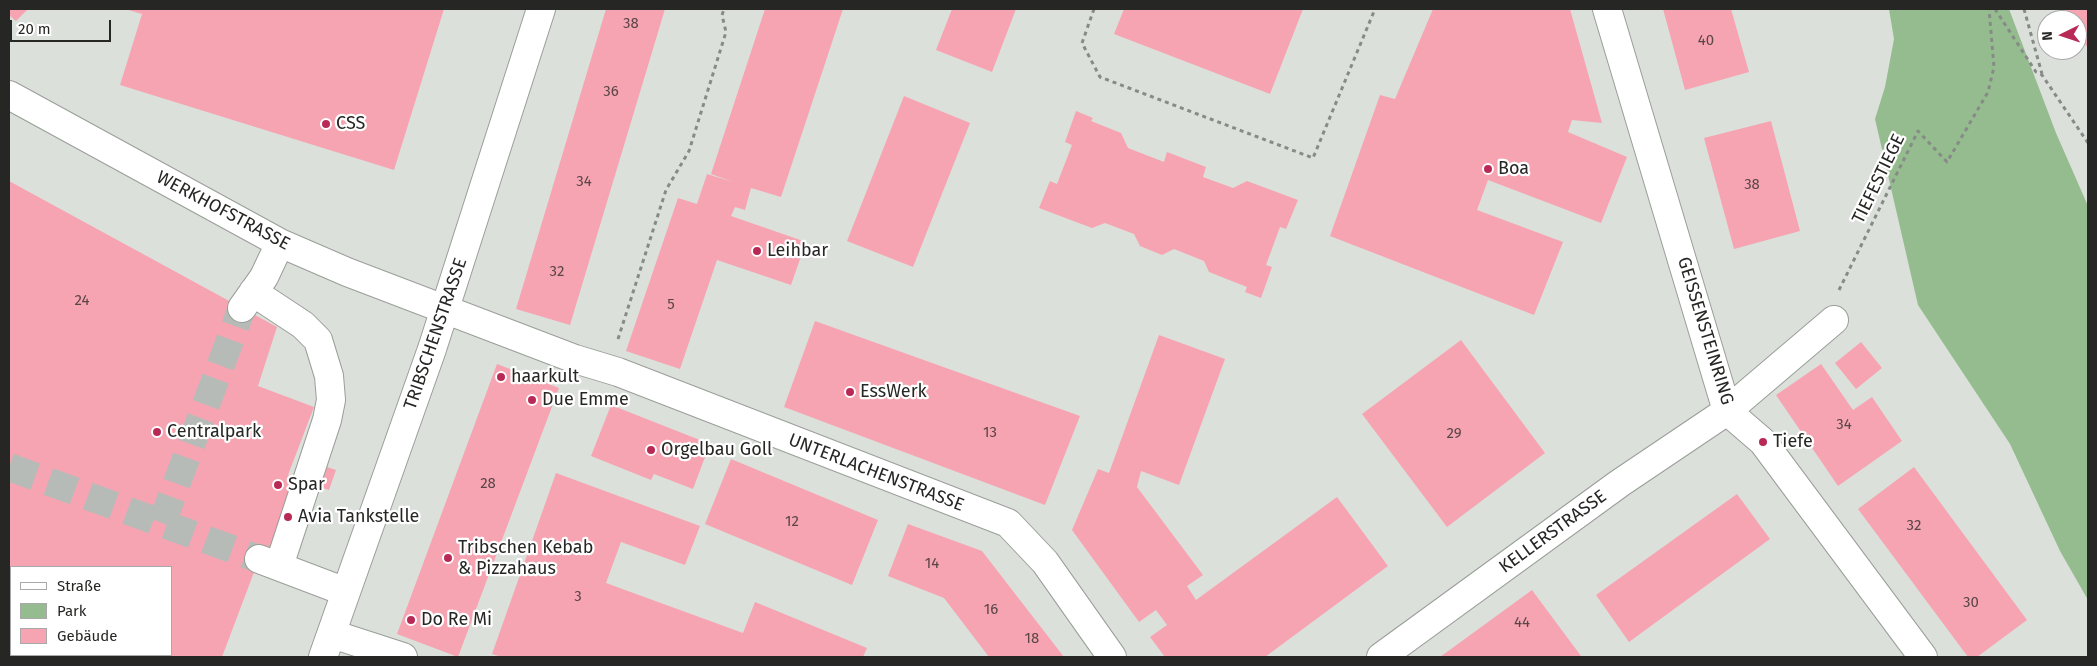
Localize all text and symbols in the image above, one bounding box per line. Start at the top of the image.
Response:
scale bar [12,10,114,42]
north arrow [2037,10,2087,60]
house number: 38 [623,15,639,33]
text: 20 m [18,20,51,38]
text: N [2039,31,2056,41]
house number: 40 [1698,32,1714,50]
house number: 36 [603,83,619,101]
place label: CSS [336,113,365,135]
marker: CSS [320,118,332,130]
street label: TIEFESTIEGE [1848,131,1910,227]
place label: Boa [1498,158,1529,180]
marker: Boa [1482,163,1494,175]
street label: WERKHOFSTRASSE [153,167,293,255]
house number: 34 [576,173,592,191]
house number: 38 [1744,176,1760,194]
place label: Leihbar [767,240,828,262]
marker: Leihbar [751,245,763,257]
street label: GEISSENSTEINRING [1672,254,1738,408]
street label: TRIBSCHENSTRASSE [400,255,472,413]
house number: 32 [550,263,564,281]
house number: 24 [75,292,89,310]
house number: 5 [667,296,675,314]
place label: haarkult [511,366,579,388]
marker: haarkult [495,371,507,383]
place label: EssWerk [860,381,927,403]
marker: EssWerk [844,386,856,398]
place label: Due Emme [542,389,629,411]
marker: Due Emme [526,394,538,406]
house number: 34 [1836,416,1852,434]
place label: Centralpark [167,421,261,443]
house number: 13 [983,424,997,442]
house number: 29 [1446,425,1462,443]
marker: Centralpark [151,426,163,438]
street label: UNTERLACHENSTRASSE [785,430,967,516]
place label: Tiefe [1773,431,1813,453]
marker: Tiefe [1757,436,1769,448]
place label: Orgelbau Goll [661,439,772,461]
marker: Orgelbau Goll [645,444,657,456]
place label: Spar [288,474,325,496]
house number: 28 [480,475,496,493]
marker: Spar [272,479,284,491]
street label: KELLERSTRASSE [1495,486,1611,578]
place label: Avia Tankstelle [298,506,419,528]
marker: Avia Tankstelle [282,511,294,523]
house number: 12 [785,513,799,531]
house number: 32 [1907,517,1921,535]
place label: Tribschen Kebab & Pizzahaus [458,537,593,580]
marker: Tribschen Kebab & Pizzahaus [442,552,454,564]
house number: 14 [925,555,939,573]
legend [10,566,172,656]
text: Straße [57,577,101,595]
house number: 3 [574,588,582,606]
house number: 30 [1963,594,1979,612]
house number: 16 [984,601,998,619]
text: Park [57,602,87,620]
place label: Do Re Mi [421,609,492,631]
marker: Do Re Mi [405,614,417,626]
house number: 44 [1514,614,1530,632]
text: Gebäude [57,627,117,645]
house number: 18 [1025,630,1039,648]

